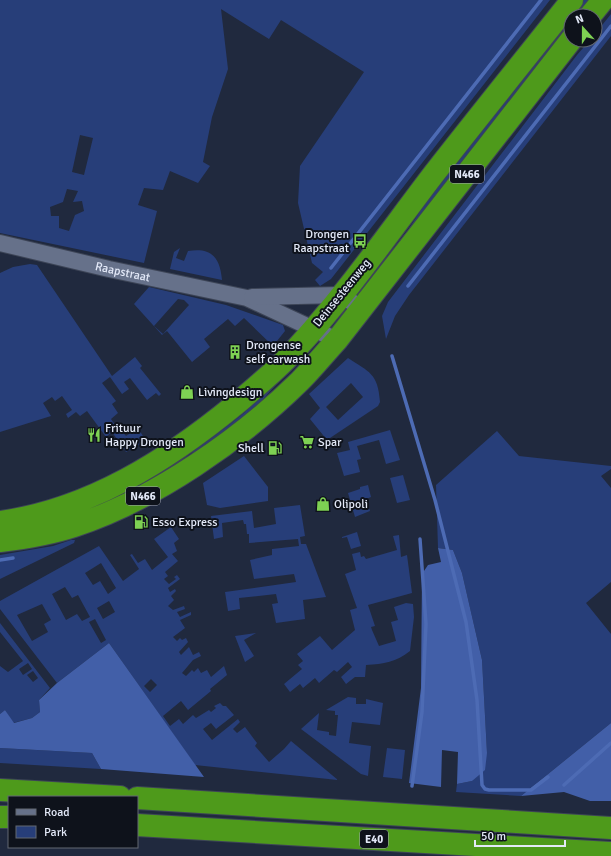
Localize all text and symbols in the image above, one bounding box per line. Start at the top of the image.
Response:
north arrow [563,8,603,48]
text: N [574,12,585,27]
road number: N466 [450,165,484,183]
place label: Drongen Raapstraat [293,227,349,256]
bus stop icon: Drongen Raapstraat [352,233,368,249]
street label: Deinsesteenweg [310,256,374,330]
street label: Raapstraat [94,258,151,285]
place label: Drongense self carwash [246,338,310,367]
building icon: Drongense self carwash [227,344,243,360]
shop icon: Livingdesign [179,384,195,400]
place label: Livingdesign [198,385,262,400]
place label: Frituur Happy Drongen [105,421,184,450]
restaurant icon: Frituur Happy Drongen [86,427,102,443]
supermarket icon: Spar [299,434,315,450]
place label: Spar [318,435,342,450]
fuel station icon: Shell [267,440,283,456]
place label: Shell [238,441,264,456]
road number: N466 [126,487,160,505]
shop icon: Olipoli [315,496,331,512]
place label: Olipoli [334,497,368,512]
fuel station icon: Esso Express [133,514,149,530]
place label: Esso Express [152,515,218,530]
legend [8,796,138,848]
text: Road [44,805,70,820]
scale bar [475,822,565,848]
text: Park [44,825,67,840]
text: 50 m [481,829,506,844]
road number: E40 [360,830,388,848]

